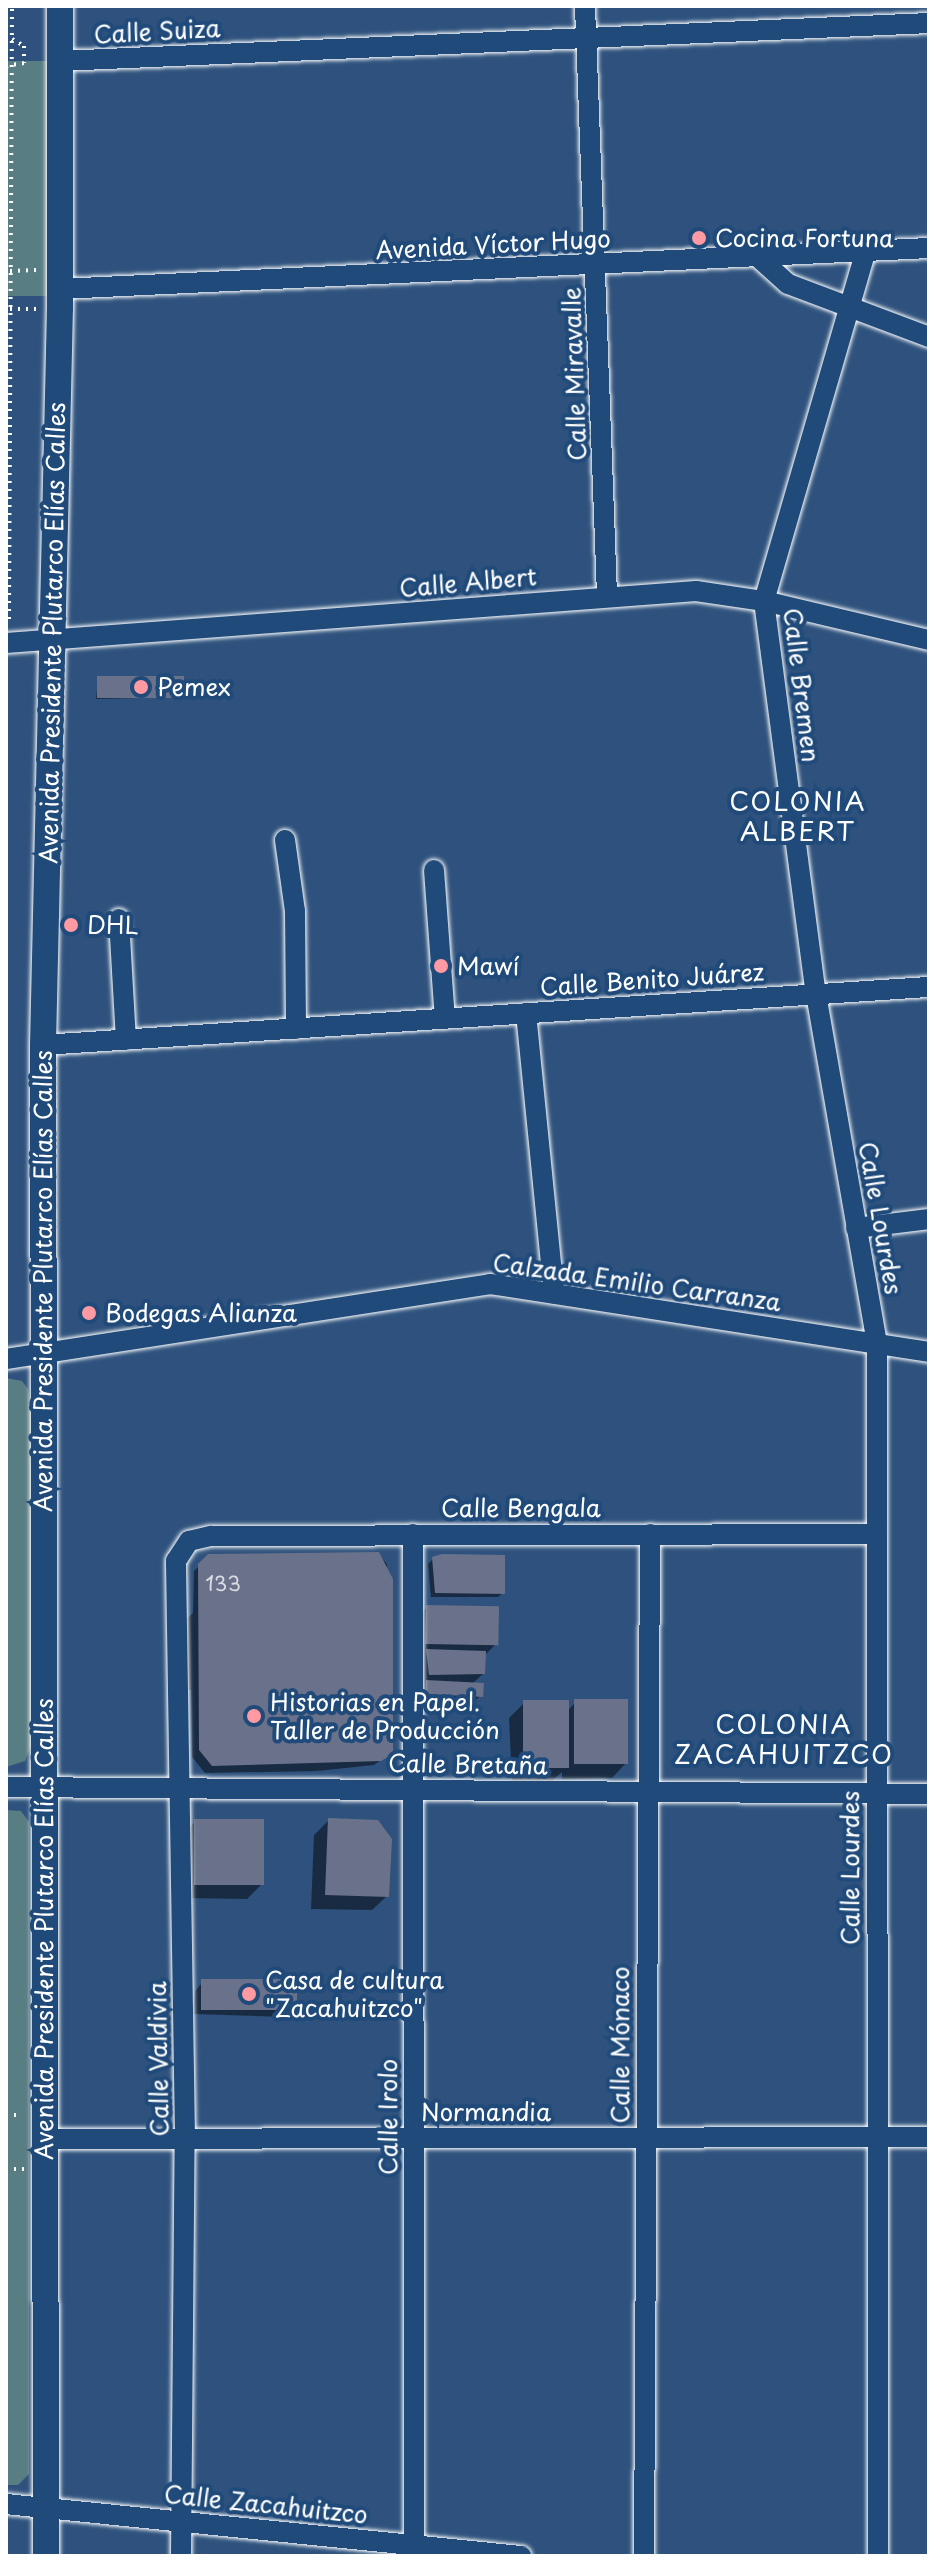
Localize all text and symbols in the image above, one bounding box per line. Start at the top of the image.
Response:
street label: Calle Suiza [93,13,221,49]
street label: Avenida Víctor Hugo [374,223,612,265]
place label: Cocina Fortuna [715,224,894,252]
marker: Cocina Fortuna [690,229,708,247]
street label: Calle Miravalle [557,287,591,461]
street label: Avenida Presidente Plutarco Elías Calles [34,402,70,864]
street label: Calle Albert [398,562,538,602]
street label: Calle Bremen [778,606,826,764]
place label: Pemex [157,673,231,701]
marker: Pemex [132,678,150,696]
district label: COLONIA ALBERT [731,785,865,846]
place label: DHL [87,911,139,939]
marker: DHL [62,916,80,934]
place label: Mawí [457,952,519,980]
marker: Mawí [432,957,450,975]
street label: Calle Benito Juárez [539,957,765,1001]
street label: Avenida Presidente Plutarco Elías Calles [29,1050,57,1512]
street label: Calle Lourdes [853,1139,909,1297]
street label: Calzada Emilio Carranza [492,1248,782,1316]
place label: Bodegas Alianza [105,1299,296,1327]
marker: Bodegas Alianza [80,1304,98,1322]
street label: Calle Bengala [441,1494,601,1522]
house number: 133 [205,1571,241,1595]
place label: Historias en Papel. Taller de Producción [270,1688,503,1744]
street label: Avenida Presidente Plutarco Elías Calles [30,1698,58,2160]
marker: Historias en Papel. Taller de Producción [245,1707,263,1725]
district label: COLONIA ZACAHUITZCO [673,1708,895,1770]
street label: Calle Bretaña [388,1748,548,1780]
street label: Calle Lourdes [836,1790,864,1946]
place label: Casa de cultura "Zacahuitzco" [265,1966,447,2022]
street label: Calle Mónaco [606,1966,634,2124]
street label: Calle Valdivia [142,1981,174,2137]
marker: Casa de cultura "Zacahuitzco" [240,1985,258,2003]
street label: Calle Irolo [374,2059,402,2175]
street label: Normandia [421,2098,551,2126]
street label: Calle Zacahuitzco [163,2479,369,2529]

